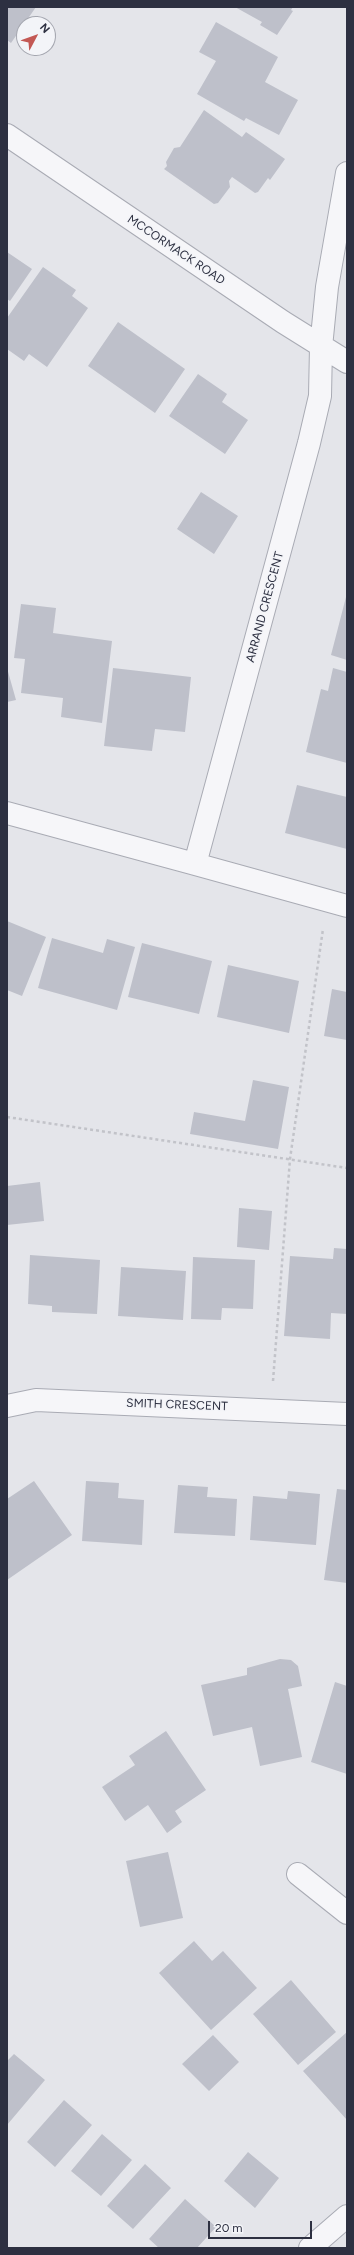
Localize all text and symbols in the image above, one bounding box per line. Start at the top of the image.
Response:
north arrow [16,16,56,56]
text: N [37,21,52,36]
street label: MCCORMACK ROAD [125,212,227,288]
street label: ARRAND CRESCENT [243,550,287,664]
street label: SMITH CRESCENT [126,1396,228,1414]
scale bar [210,2213,314,2239]
text: 20 m [215,2221,243,2235]

